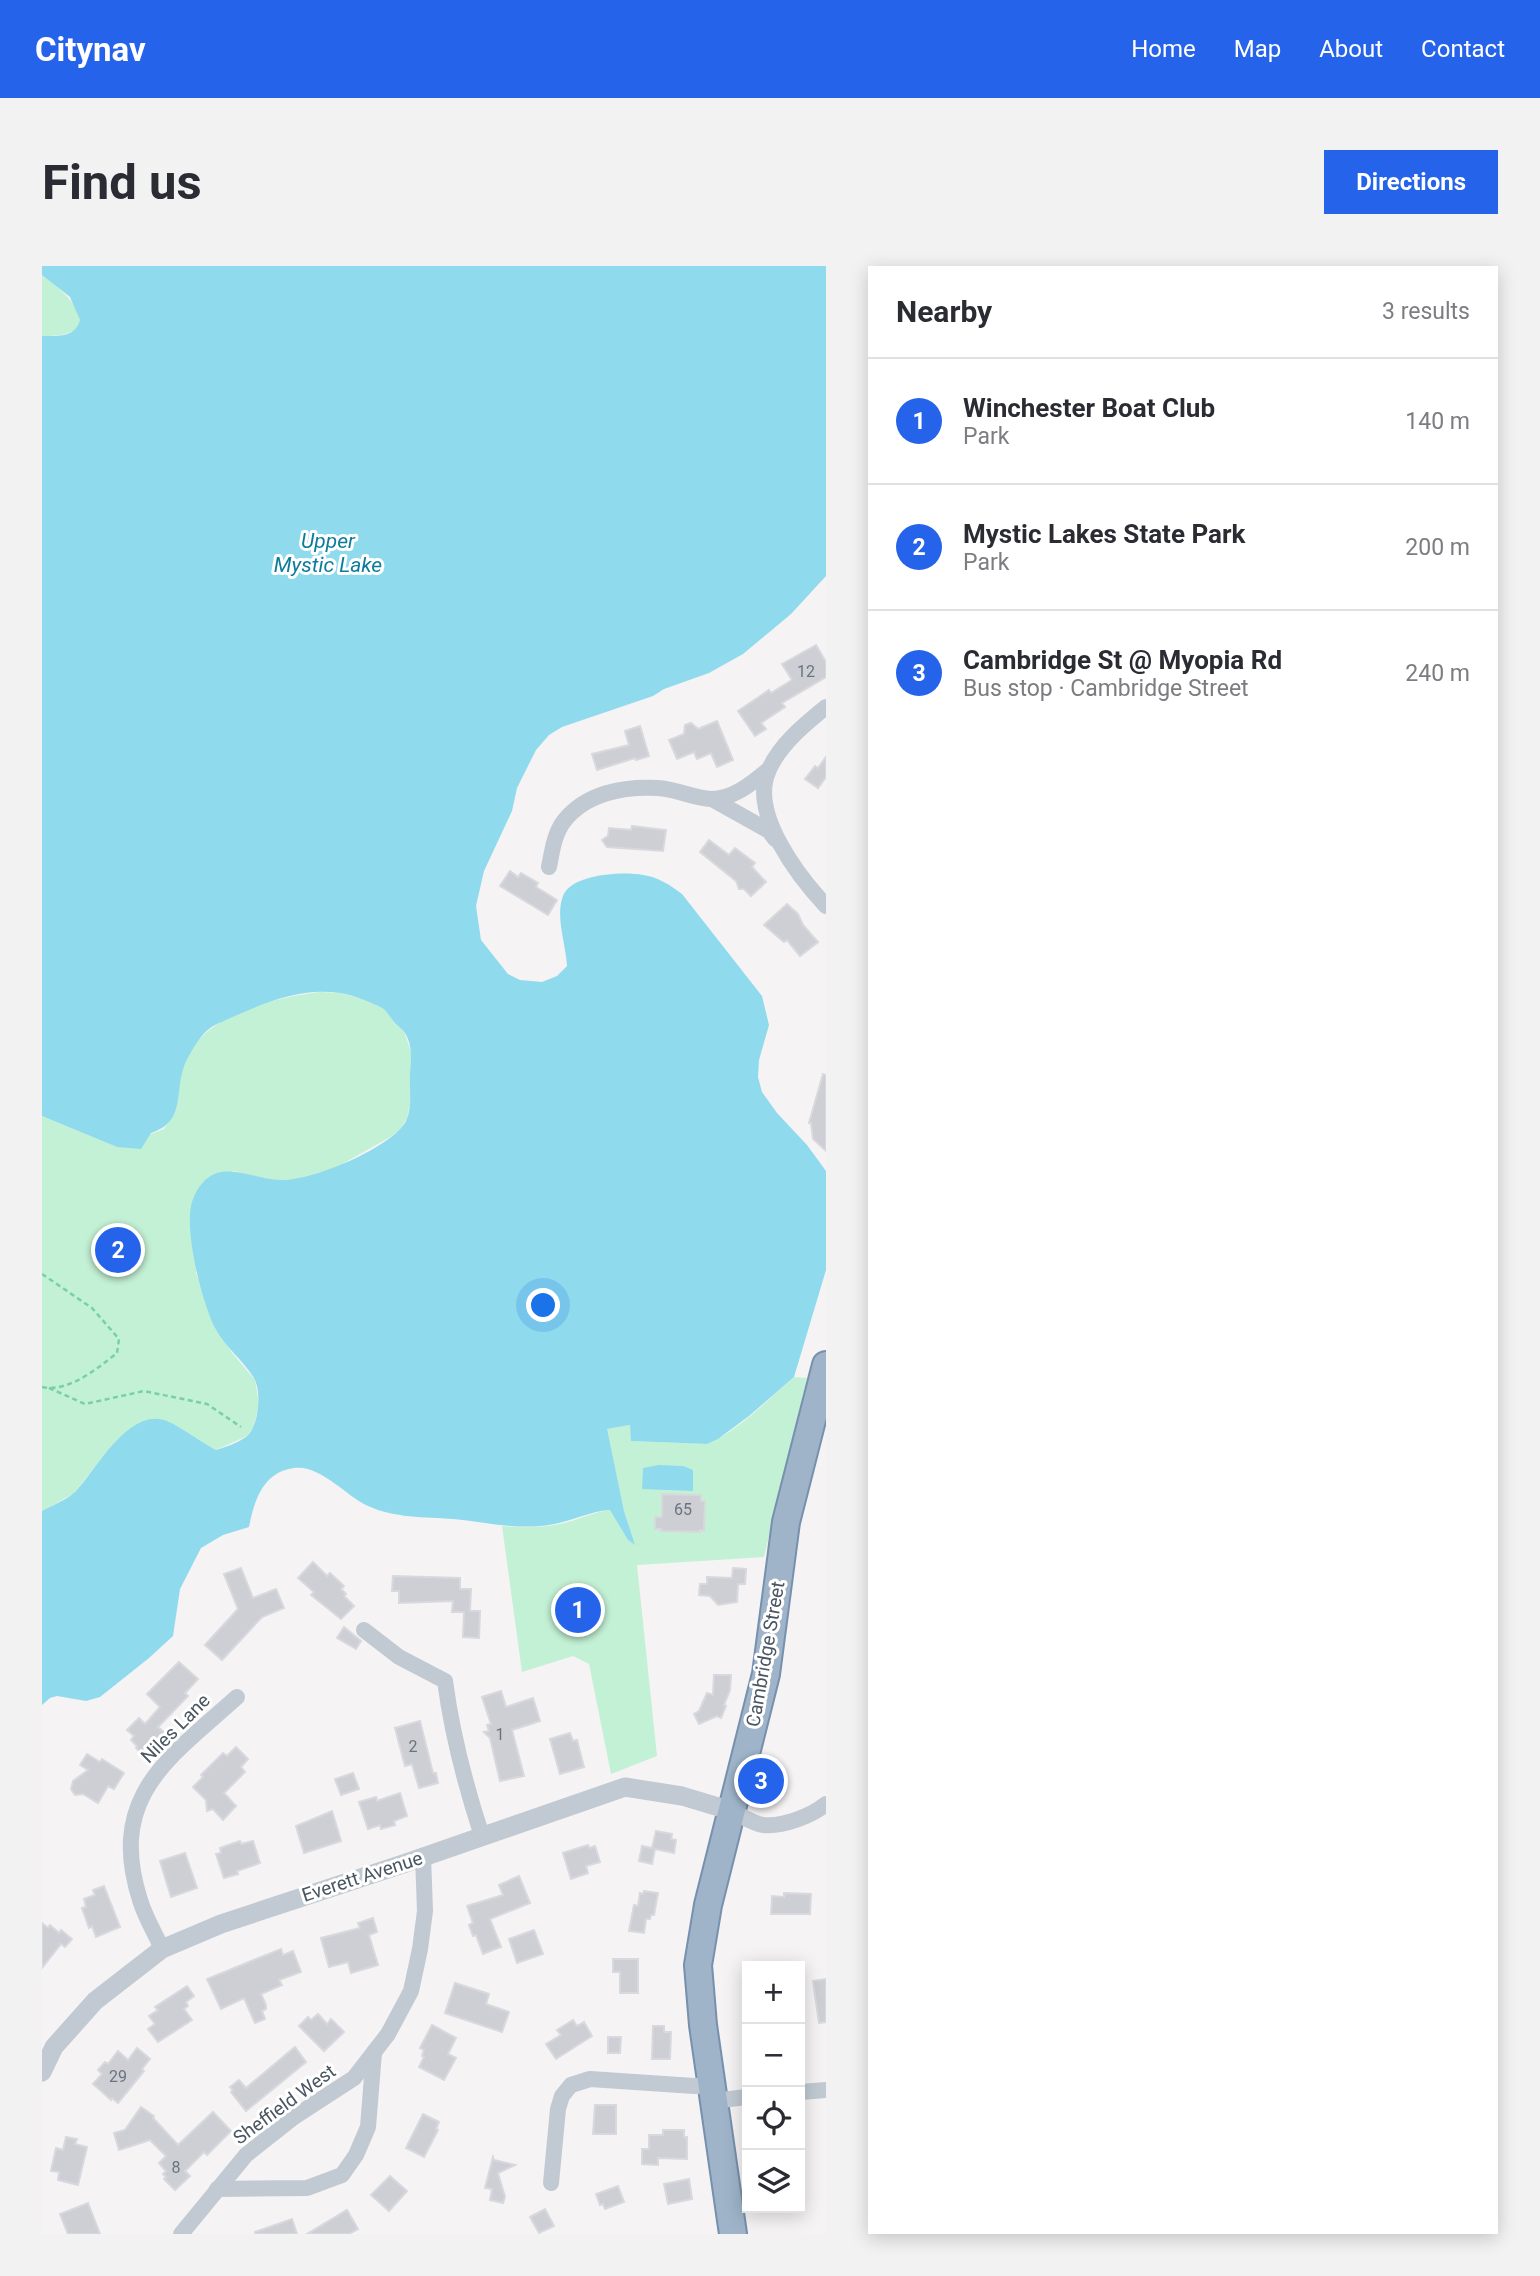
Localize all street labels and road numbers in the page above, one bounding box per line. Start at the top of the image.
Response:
street label: Cambridge Street [741,1580,790,1729]
street label: Niles Lane [136,1689,215,1768]
street label: Everett Avenue [299,1846,425,1907]
street label: Sheffield West [229,2060,340,2149]

